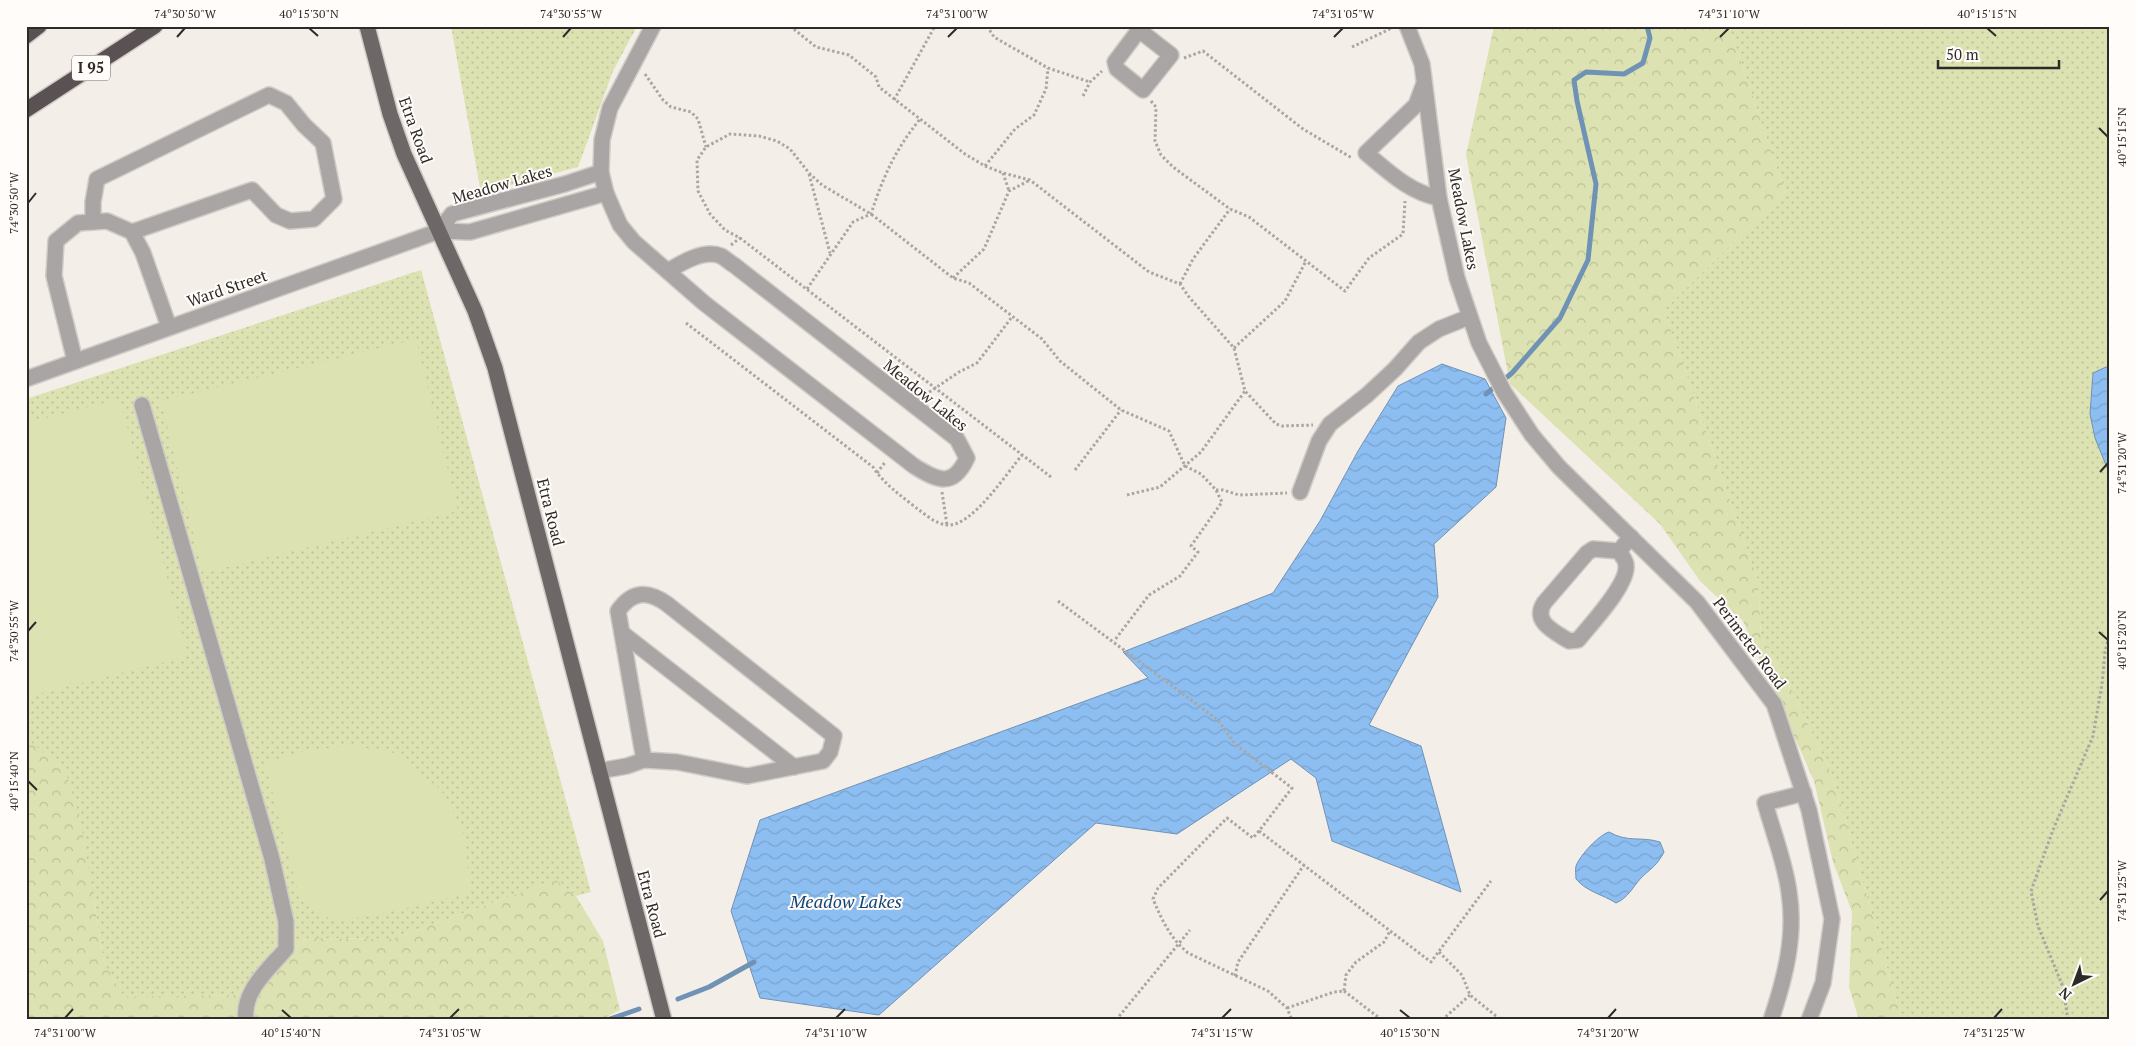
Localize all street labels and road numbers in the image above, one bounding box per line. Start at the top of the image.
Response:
road number: I 95 [72,56,110,80]
street label: Etra Road [394,94,438,166]
street label: Meadow Lakes [449,159,555,209]
street label: Meadow Lakes [1443,166,1485,272]
street label: Ward Street [184,264,270,312]
street label: Meadow Lakes [879,354,973,436]
street label: Etra Road [532,476,570,548]
street label: Perimeter Road [1708,593,1792,693]
street label: Etra Road [632,868,672,940]

